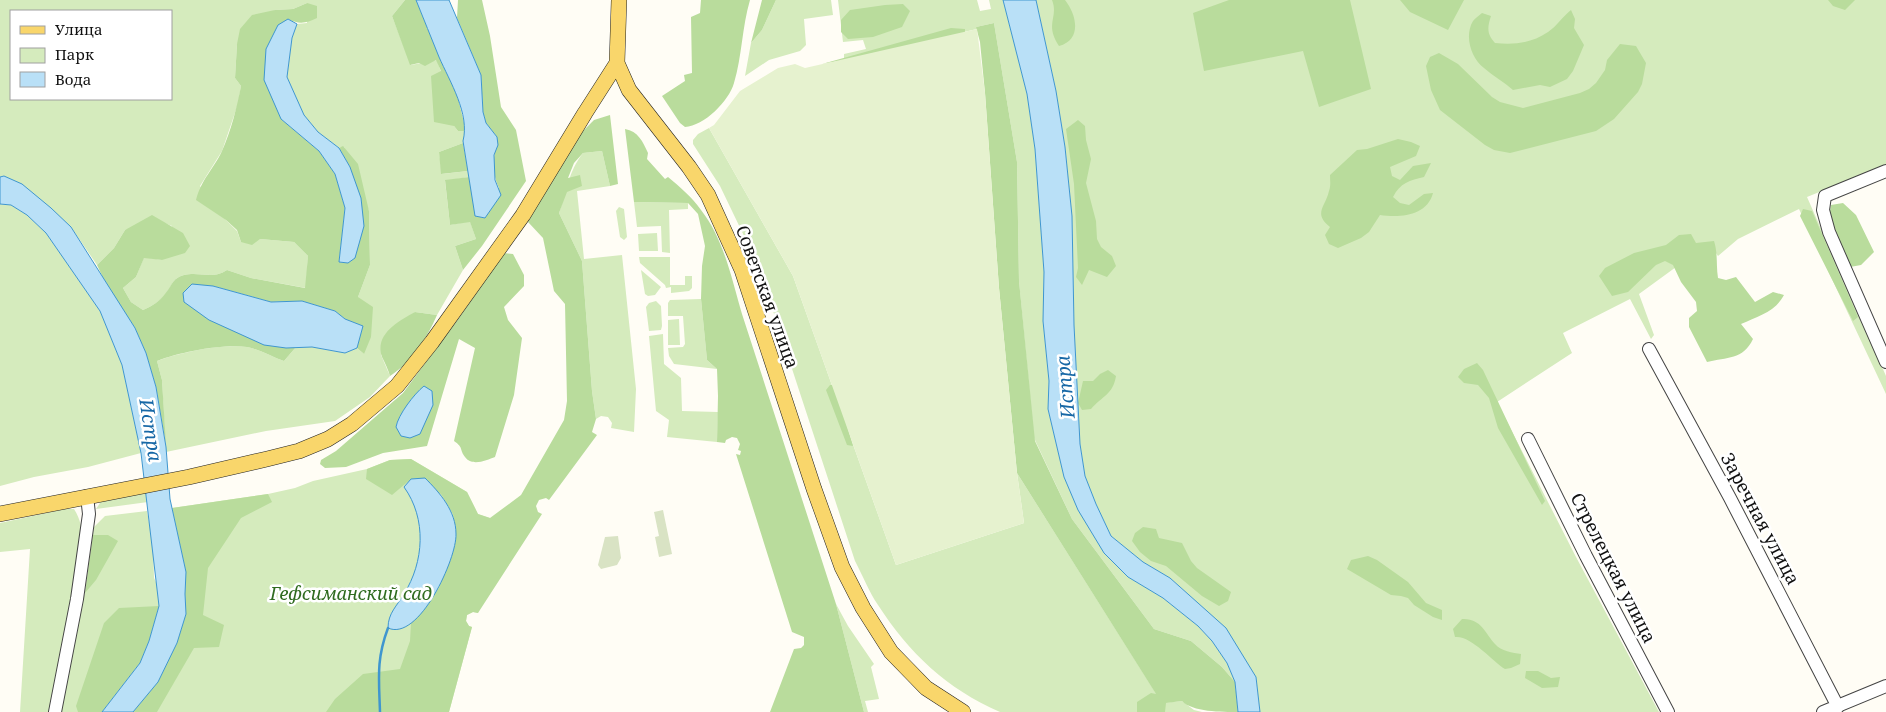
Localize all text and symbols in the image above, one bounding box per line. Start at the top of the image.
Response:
legend [10,10,172,100]
text: Улица [55,19,103,39]
text: Парк [55,44,94,64]
text: Вода [55,69,91,89]
street label: Советская улица [731,222,805,372]
water label: Истра [1049,354,1081,421]
water label: Истра [133,396,169,463]
street label: Заречная улица [1716,448,1806,589]
street label: Стрелецкая улица [1566,488,1662,647]
park label: Гефсиманский сад [269,581,432,605]

